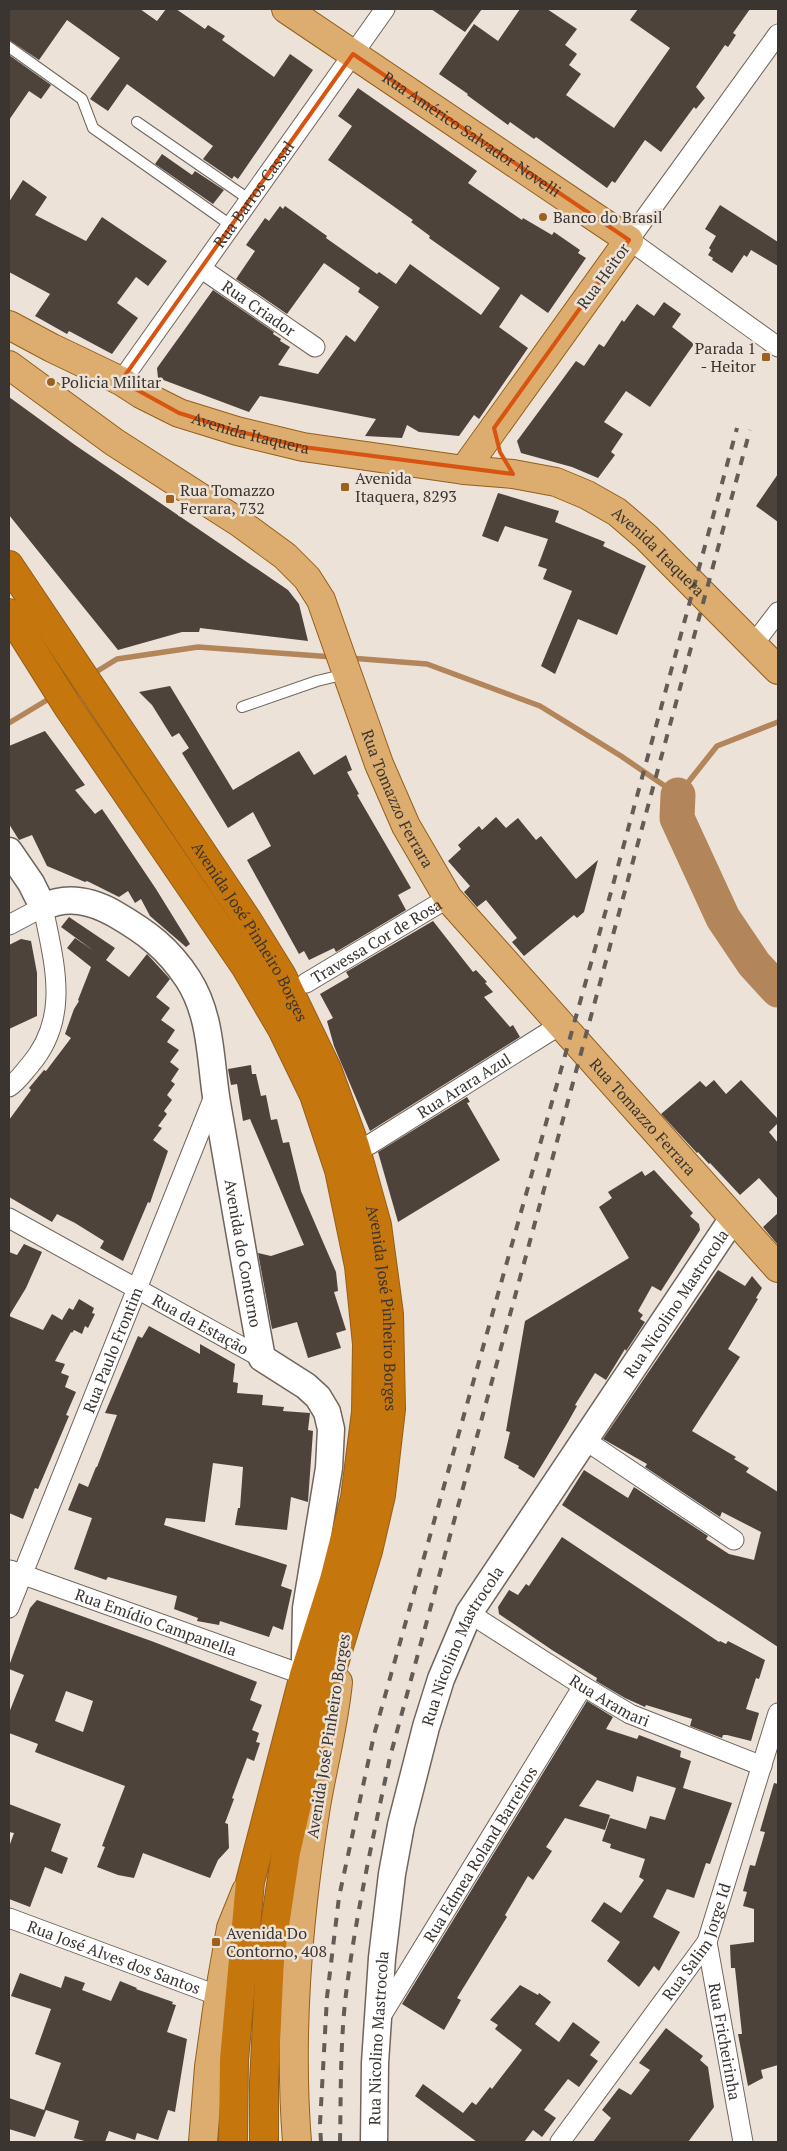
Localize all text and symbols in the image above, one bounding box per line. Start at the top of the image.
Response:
street label: Rua Américo Salvador Novelli [378,66,566,202]
street label: Rua Barros Cassal [208,136,299,252]
place label: Banco do Brasil [553,206,663,228]
marker: Banco do Brasil [537,211,549,223]
street label: Rua Heitor [572,238,635,314]
street label: Rua Criador [218,275,301,342]
place label: Parada 1 - Heitor [695,337,757,377]
marker: Parada 1 - Heitor [760,351,772,363]
place label: Policia Militar [61,371,162,393]
marker: Policia Militar [45,376,57,388]
street label: Avenida Itaquera [189,407,311,459]
place label: Avenida Itaquera, 8293 [355,467,457,507]
place label: Rua Tomazzo Ferrara, 732 [180,479,275,519]
marker: Avenida Itaquera, 8293 [339,481,351,493]
marker: Rua Tomazzo Ferrara, 732 [164,493,176,505]
street label: Avenida Itaquera [607,502,710,601]
street label: Rua Tomazzo Ferrara [357,726,439,872]
street label: Avenida José Pinheiro Borges [187,837,313,1025]
street label: Travessa Cor de Rosa [307,893,446,989]
street label: Rua Arara Azul [413,1048,515,1123]
street label: Rua Tomazzo Ferrara [585,1053,701,1180]
street label: Avenida do Contorno [219,1177,267,1329]
street label: Avenida José Pinheiro Borges [361,1202,402,1412]
street label: Rua Nicolino Mastrocola [618,1225,734,1382]
street label: Rua Paulo Frontim [77,1284,148,1416]
street label: Rua da Estação [149,1289,253,1360]
street label: Rua Nicolino Mastrocola [416,1562,508,1729]
street label: Rua Emídio Campanella [72,1583,240,1661]
street label: Avenida José Pinheiro Borges [301,1632,355,1840]
street label: Rua Aramari [565,1669,653,1732]
street label: Rua Edmea Roland Barreiros [418,1762,542,1946]
street label: Rua Salim Jorge Id [657,1880,736,2005]
street label: Rua José Alves dos Santos [24,1915,204,1999]
place label: Avenida Do Contorno, 408 [226,1922,327,1962]
marker: Avenida Do Contorno, 408 [210,1936,222,1948]
street label: Rua Nicolino Mastrocola [363,1950,394,2125]
street label: Rua Fricheirinha [704,1981,746,2102]

